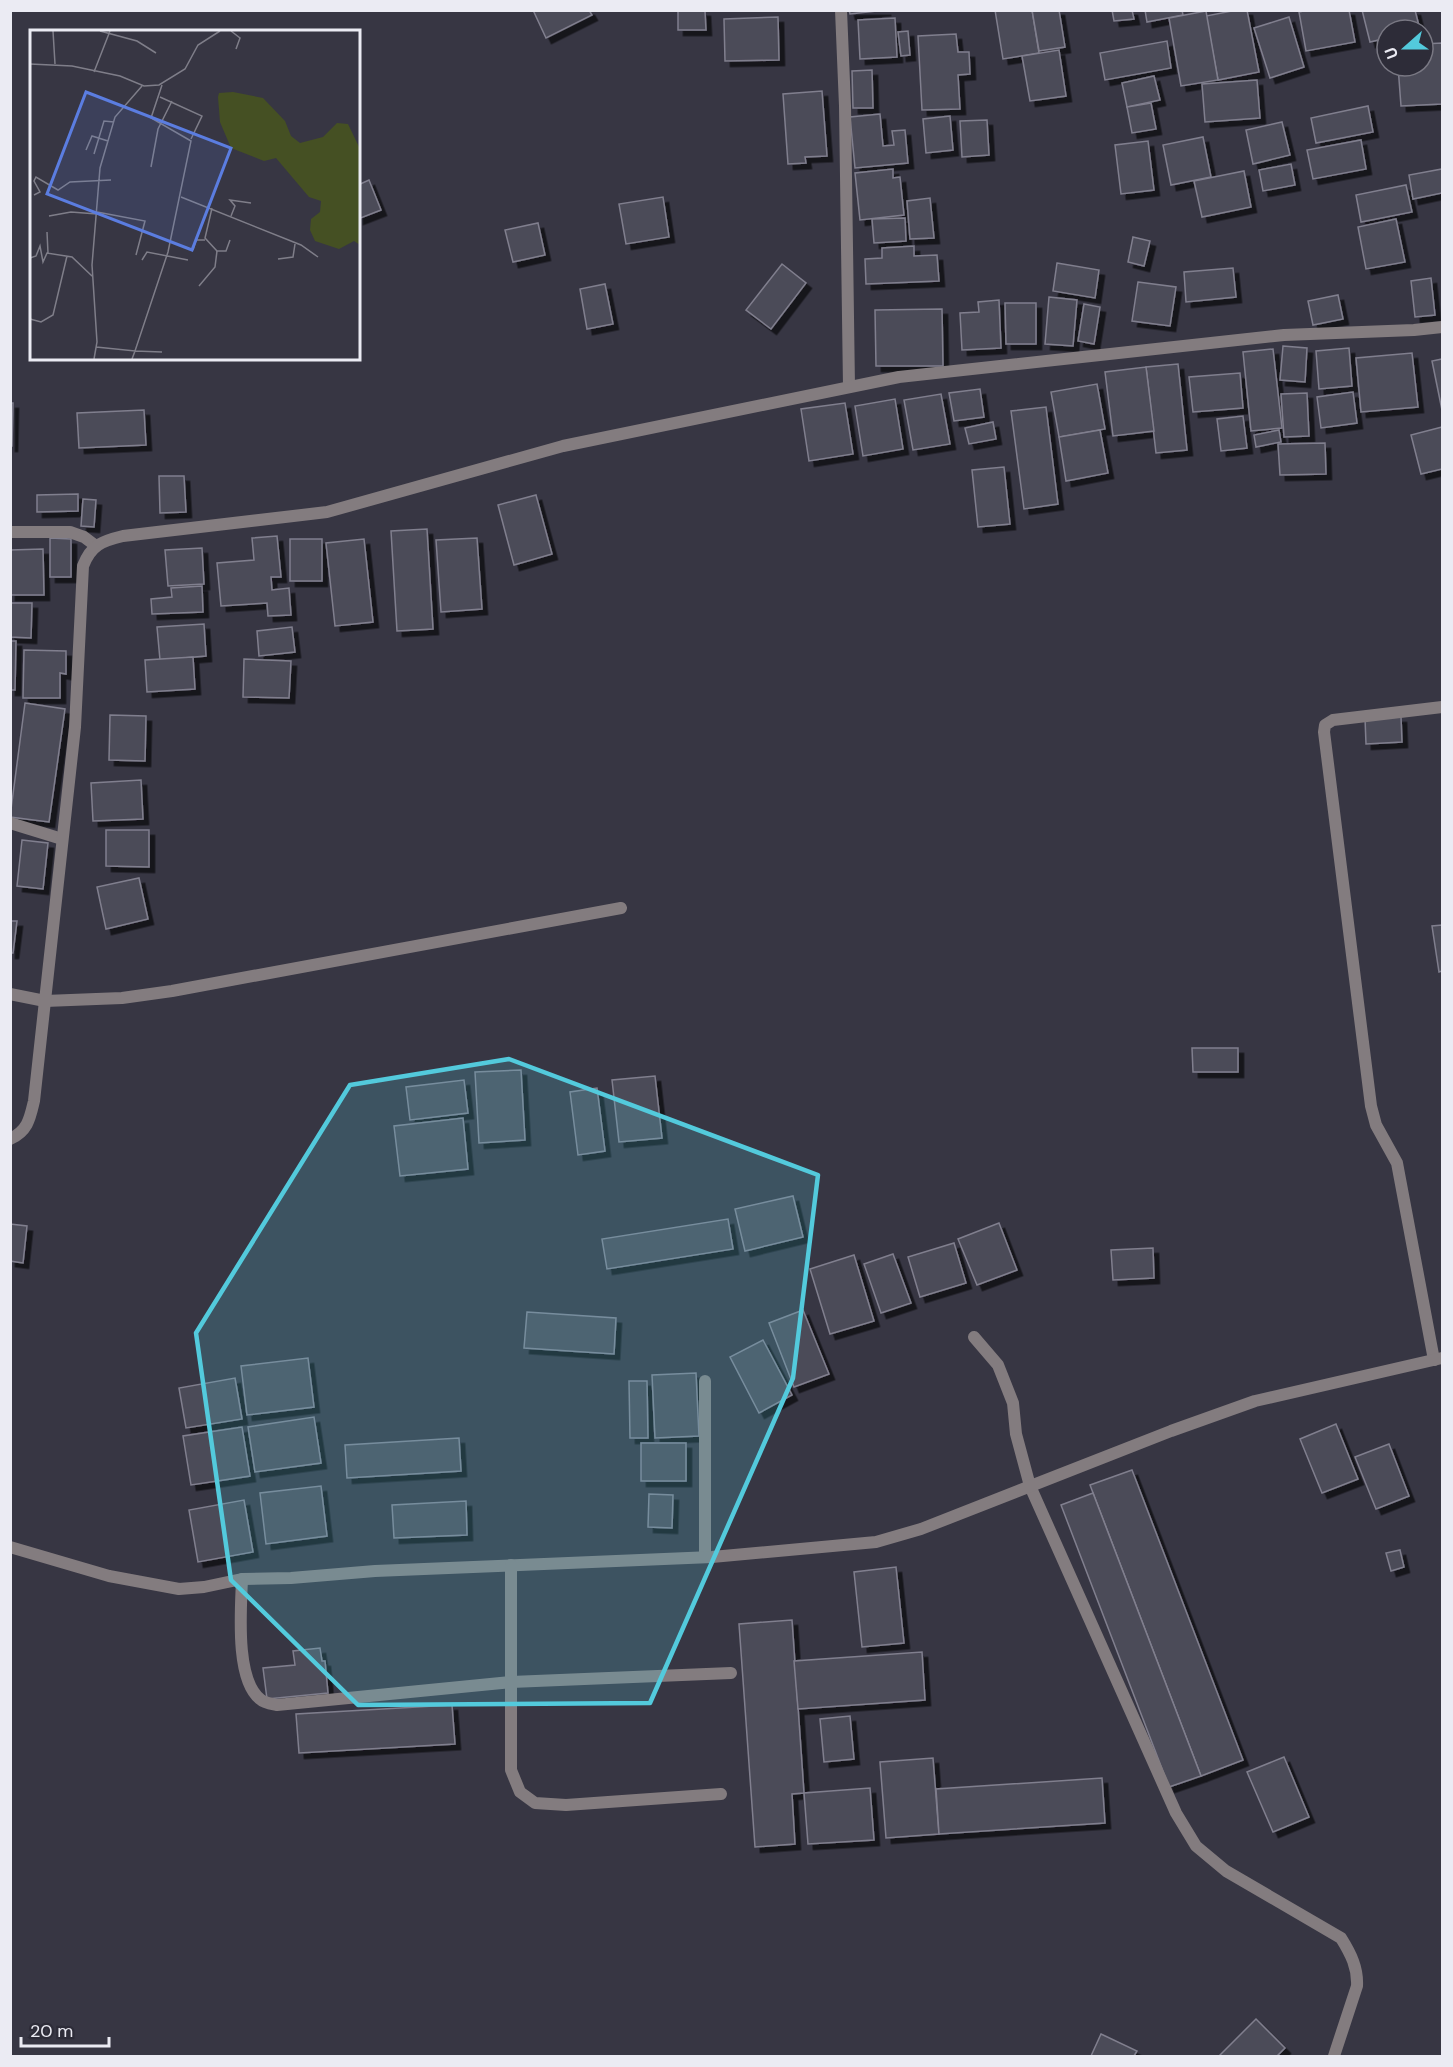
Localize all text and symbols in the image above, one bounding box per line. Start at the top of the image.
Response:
north arrow [1375,18,1435,78]
inset map [30,30,360,360]
text: U [1380,44,1403,62]
scale bar [21,2010,110,2048]
text: 20 m [30,2019,73,2043]

